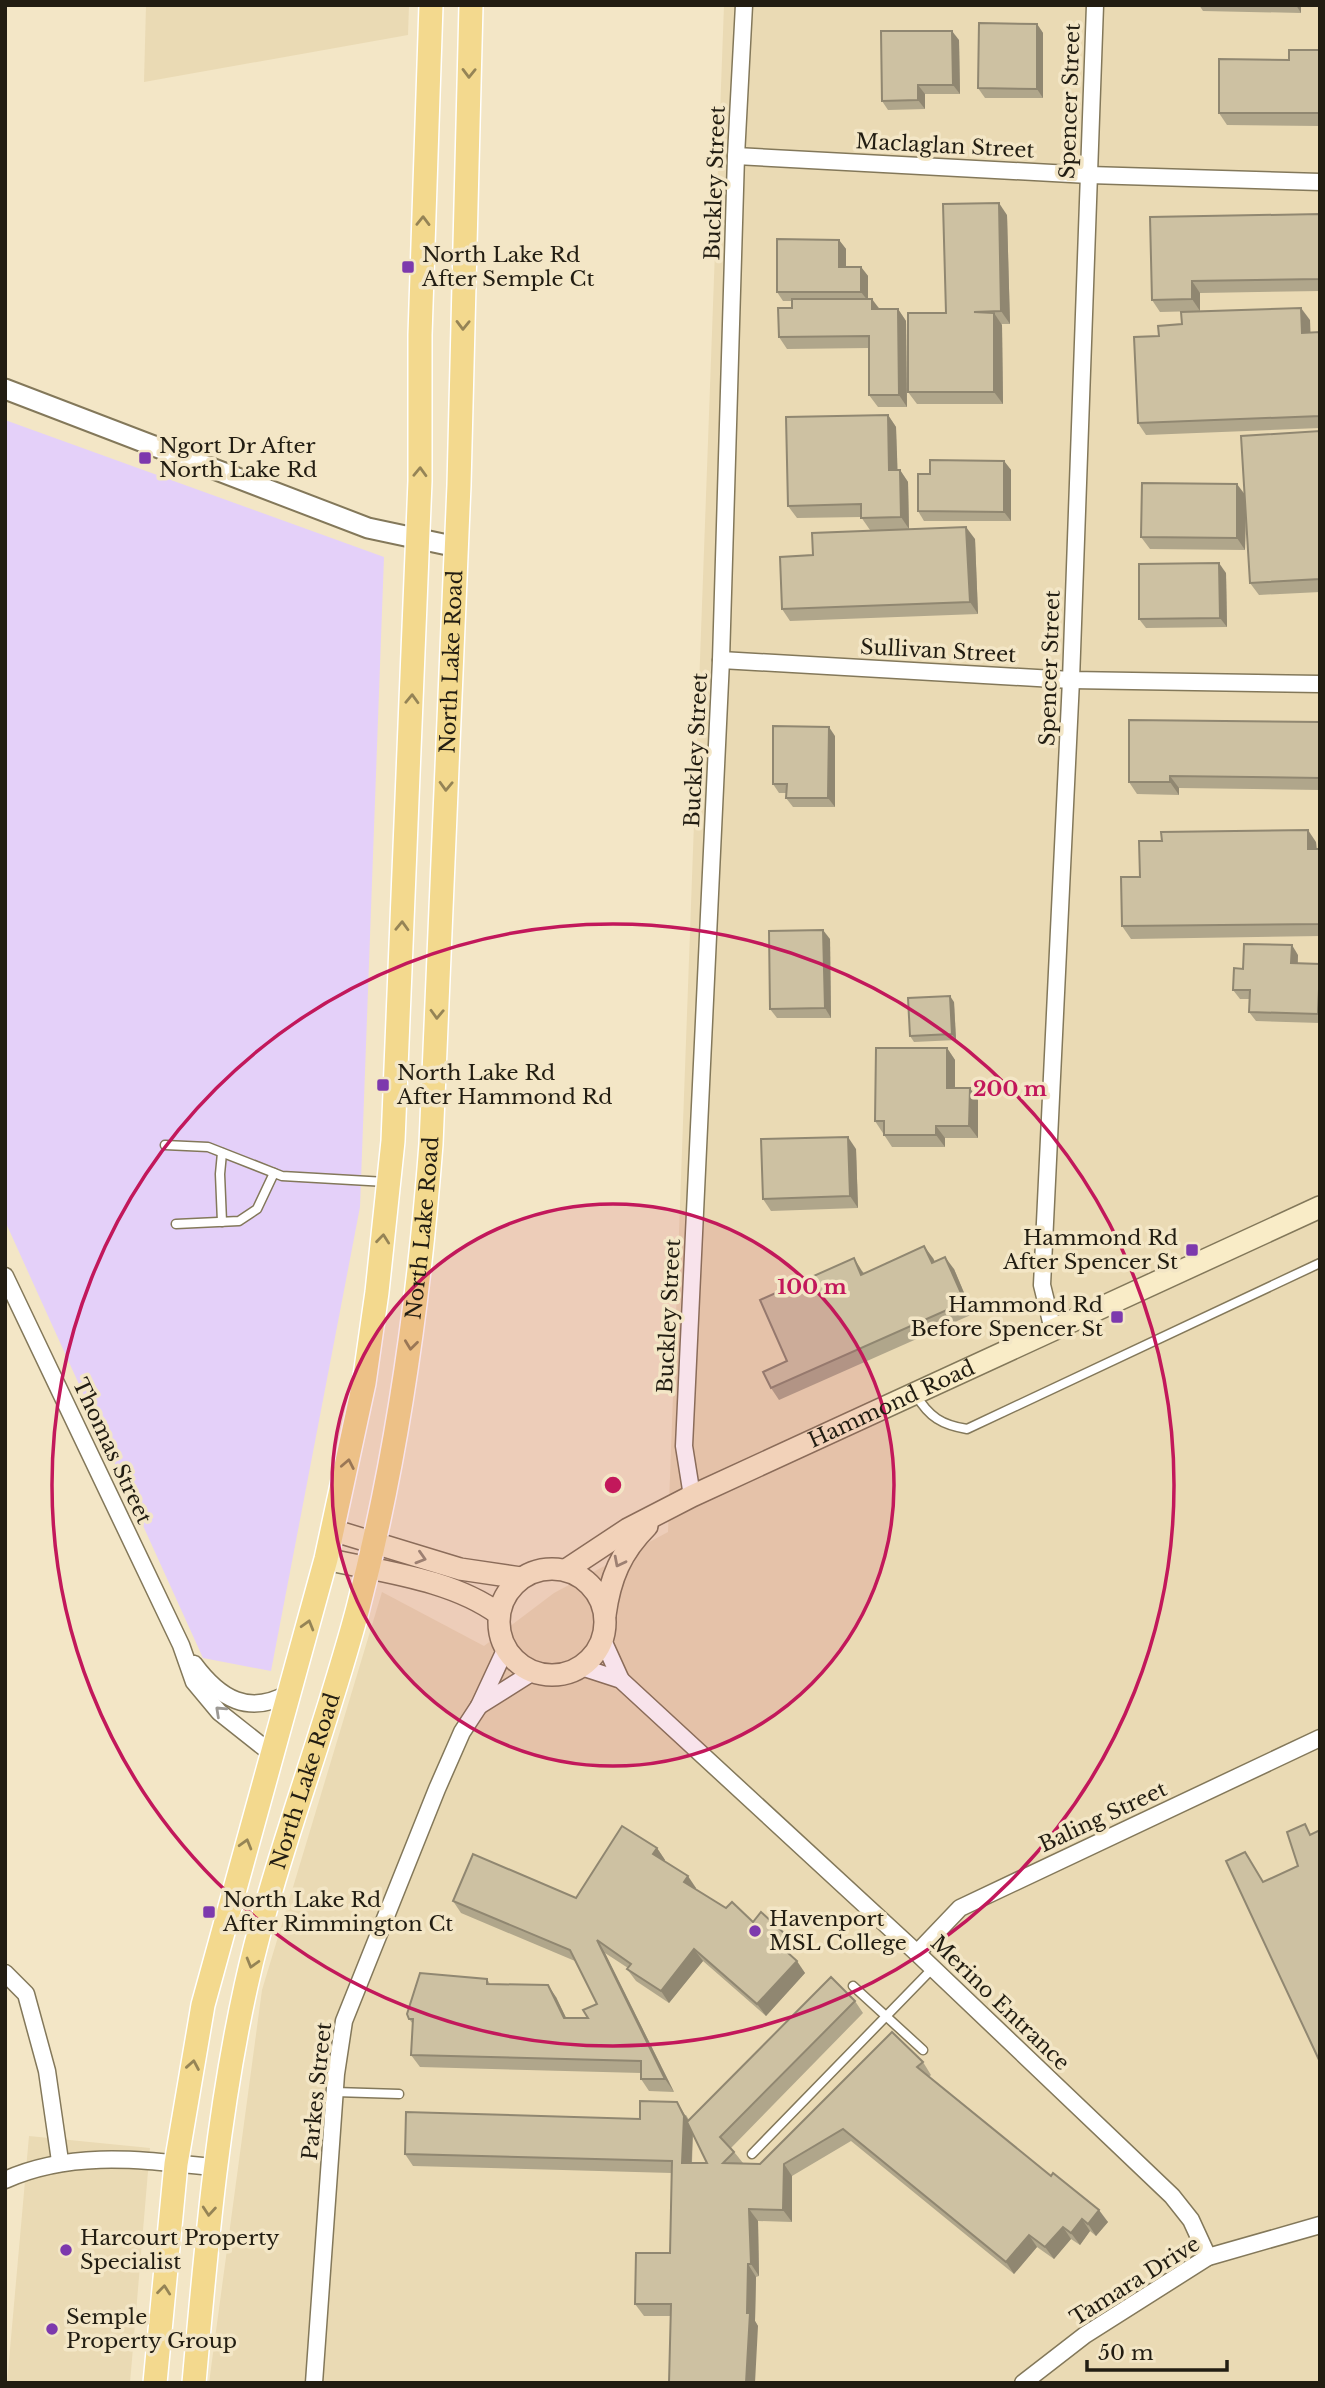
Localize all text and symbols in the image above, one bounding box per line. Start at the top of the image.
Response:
street label: Spencer Street [1054,22,1086,179]
one-way arrow [461,69,477,79]
street label: Buckley Street [699,105,731,261]
street label: Maclaglan Street [855,128,1035,164]
one-way arrow [415,215,431,225]
place label: North Lake Rd After Semple Ct [421,242,594,292]
marker: North Lake Rd After Semple Ct [400,259,416,275]
one-way arrow [455,321,471,331]
place label: Ngort Dr After North Lake Rd [159,433,317,483]
marker: Ngort Dr After North Lake Rd [137,450,153,466]
one-way arrow [413,467,428,478]
street label: North Lake Road [435,570,468,754]
street label: Spencer Street [1034,589,1066,746]
street label: Sullivan Street [859,634,1017,668]
street label: Buckley Street [679,672,713,828]
one-way arrow [404,693,419,704]
one-way arrow [439,781,454,792]
one-way arrow [395,920,410,931]
one-way arrow [429,1008,444,1019]
place label: North Lake Rd After Hammond Rd [396,1060,612,1110]
text: 200 m [973,1076,1047,1102]
marker: North Lake Rd After Hammond Rd [375,1077,391,1093]
street label: North Lake Road [400,1136,444,1321]
place label: Hammond Rd After Spencer St [1002,1225,1178,1275]
one-way arrow [375,1233,390,1244]
street label: Buckley Street [652,1238,686,1394]
marker: Hammond Rd After Spencer St [1184,1242,1200,1258]
text: 100 m [777,1274,847,1300]
place label: Hammond Rd Before Spencer St [911,1292,1103,1342]
marker: Hammond Rd Before Spencer St [1109,1309,1125,1325]
one-way arrow [403,1339,418,1351]
street label: Hammond Road [804,1355,979,1454]
street label: Thomas Street [67,1374,157,1528]
one-way arrow [339,1458,354,1470]
centre of rings [601,1473,625,1497]
one-way arrow [415,1549,427,1564]
one-way arrow [613,1555,627,1567]
one-way arrow [300,1619,314,1631]
street label: North Lake Road [265,1690,346,1872]
one-way arrow [215,1706,228,1719]
street label: Baling Street [1035,1776,1171,1858]
one-way arrow [238,1838,252,1850]
place label: North Lake Rd After Rimmington Ct [222,1887,453,1937]
marker: North Lake Rd After Rimmington Ct [201,1904,217,1920]
place label: Havenport MSL College [769,1906,907,1956]
marker: Havenport MSL College [747,1923,763,1939]
street label: Merino Entrance [925,1930,1075,2076]
one-way arrow [246,1957,261,1969]
street label: Parkes Street [297,2021,337,2161]
one-way arrow [185,2059,200,2071]
one-way arrow [202,2206,217,2217]
place label: Harcourt Property Specialist [80,2225,280,2275]
street label: Tamara Drive [1065,2231,1205,2331]
marker: Harcourt Property Specialist [58,2242,74,2258]
one-way arrow [156,2285,171,2296]
place label: Semple Property Group [66,2304,237,2354]
marker: Semple Property Group [44,2321,60,2337]
scale bar [1087,2328,1227,2372]
text: 50 m [1098,2340,1154,2366]

